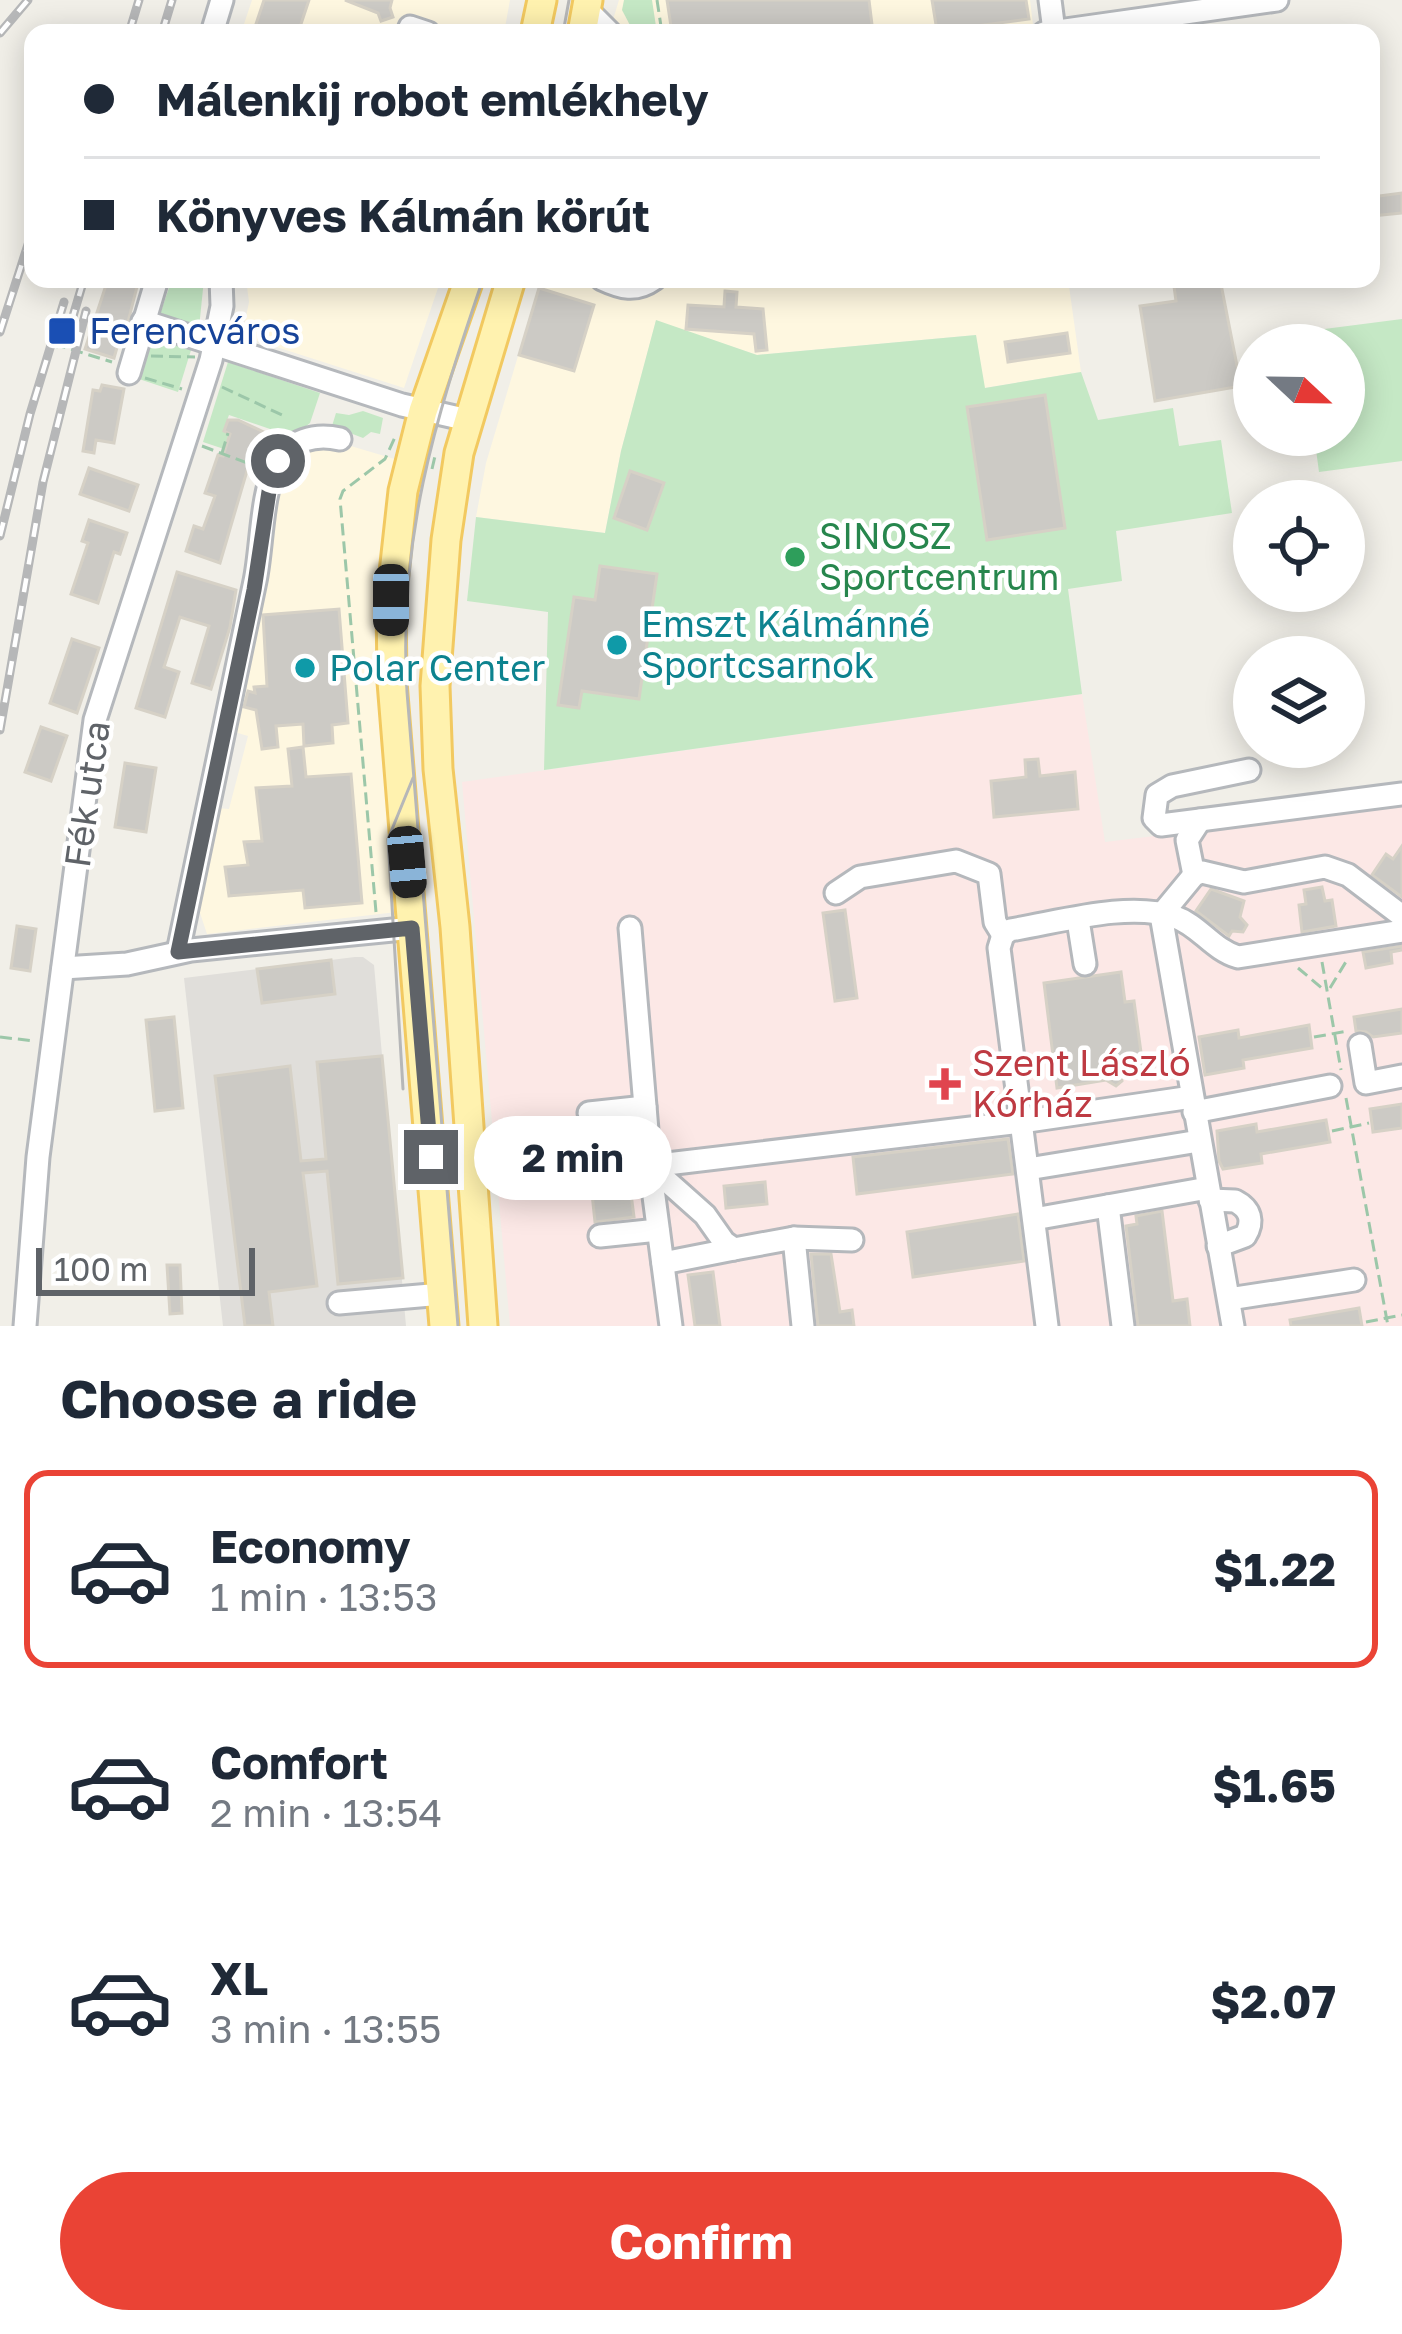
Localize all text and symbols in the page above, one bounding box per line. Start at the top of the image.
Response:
text: Málenkij robot emlékhely [156,72,709,126]
text: Könyves Kálmán körút [156,188,650,242]
place label: Ferencváros [89,309,300,352]
marker: Ferencváros [46,315,78,347]
north arrow [1233,324,1365,456]
map controls [1233,324,1365,768]
route start [251,434,305,488]
button: locate [1233,480,1365,612]
place label: SINOSZ Sportcentrum [819,514,1059,598]
marker: SINOSZ Sportcentrum [782,544,808,570]
car [373,564,409,636]
place label: Emszt Kálmánné Sportcsarnok [641,602,930,686]
marker: Emszt Kálmánné Sportcsarnok [604,632,630,658]
button: layers [1233,636,1365,768]
place label: Polar Center [329,646,545,689]
marker: Polar Center [292,655,318,681]
street label: Fék utca [55,718,118,870]
car [386,825,428,899]
place label: Szent László Kórház [972,1041,1191,1125]
marker: Szent László Kórház [929,1068,961,1100]
callout: 2 min [473,1115,671,1199]
route end [404,1130,458,1184]
text: 2 min [522,1134,624,1181]
scale bar [36,1242,255,1295]
text: 100 m [54,1249,148,1288]
text: Choose a ride [60,1365,417,1430]
icon: car [66,1515,174,1623]
text: Economy [210,1519,411,1573]
text: $1.22 [1213,1542,1336,1596]
text: 1 min · 13:53 [210,1573,438,1620]
icon: car [66,1731,174,1839]
text: Comfort [210,1735,388,1789]
text: $1.65 [1212,1758,1336,1812]
text: 2 min · 13:54 [210,1789,442,1836]
icon: car [66,1947,174,2055]
text: XL [210,1951,268,2005]
text: $2.07 [1210,1974,1336,2028]
text: 3 min · 13:55 [210,2005,441,2052]
button: Confirm [60,2172,1342,2310]

